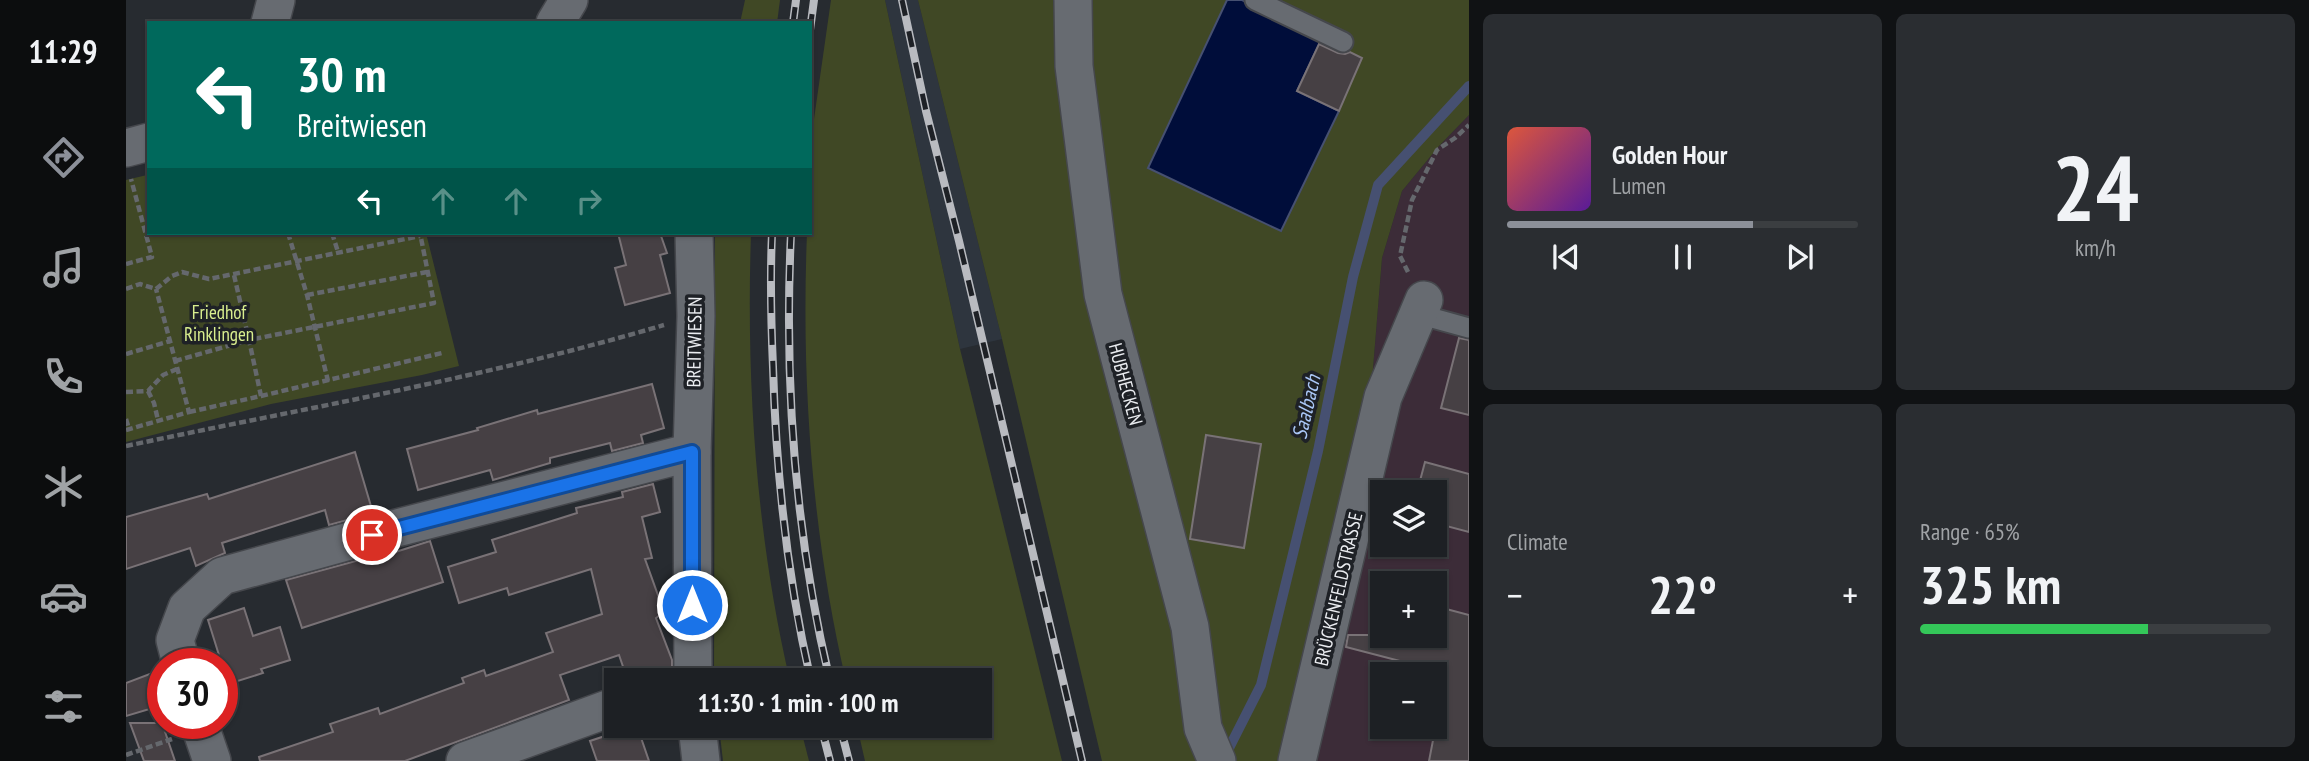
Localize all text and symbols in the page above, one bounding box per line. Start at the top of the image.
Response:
text: 11:29 [28,30,98,72]
text: 30 m [297,42,386,106]
icon: left [182,49,273,140]
text: Breitwiesen [297,104,427,146]
text: 24 [2052,128,2139,246]
icon: directions [39,133,88,182]
text: Golden Hour [1612,138,1727,171]
text: Lumen [1612,171,1666,200]
icon: left [351,182,389,220]
icon: ahead [424,182,462,220]
icon: ahead [497,182,535,220]
icon: right [570,182,608,220]
text: km/h [2075,233,2116,262]
icon: previous [1547,238,1585,276]
icon: pause [1664,238,1702,276]
icon: next [1781,238,1819,276]
icon: music [39,243,88,292]
street label: BREITWIESEN [681,296,707,388]
park label: Friedhof Rinklingen [184,300,254,346]
street label: HUBHECKEN [1104,340,1148,428]
icon: phone [39,352,88,401]
water label: Saalbach [1286,371,1327,442]
icon: climate [39,462,88,511]
map controls [1370,480,1447,739]
button: layers [1370,480,1447,557]
pin [342,505,402,565]
street label: BRÜCKENFELDSTRASSE [1309,510,1367,668]
icon: arrive [353,516,391,554]
text: Range · 65% [1920,517,2020,546]
text: Climate [1507,527,1568,556]
text: 325 km [1920,551,2061,618]
text: 22° [1648,561,1717,628]
position arrow [655,568,729,642]
text: − [1507,570,1523,619]
text: + [1842,570,1858,619]
button: + [1370,571,1447,648]
icon: car [39,572,88,621]
speed limit sign: 30 [147,648,238,739]
button: − [1370,662,1447,739]
icon: filters [39,682,88,731]
text: 11:30 · 1 min · 100 m [698,686,898,719]

